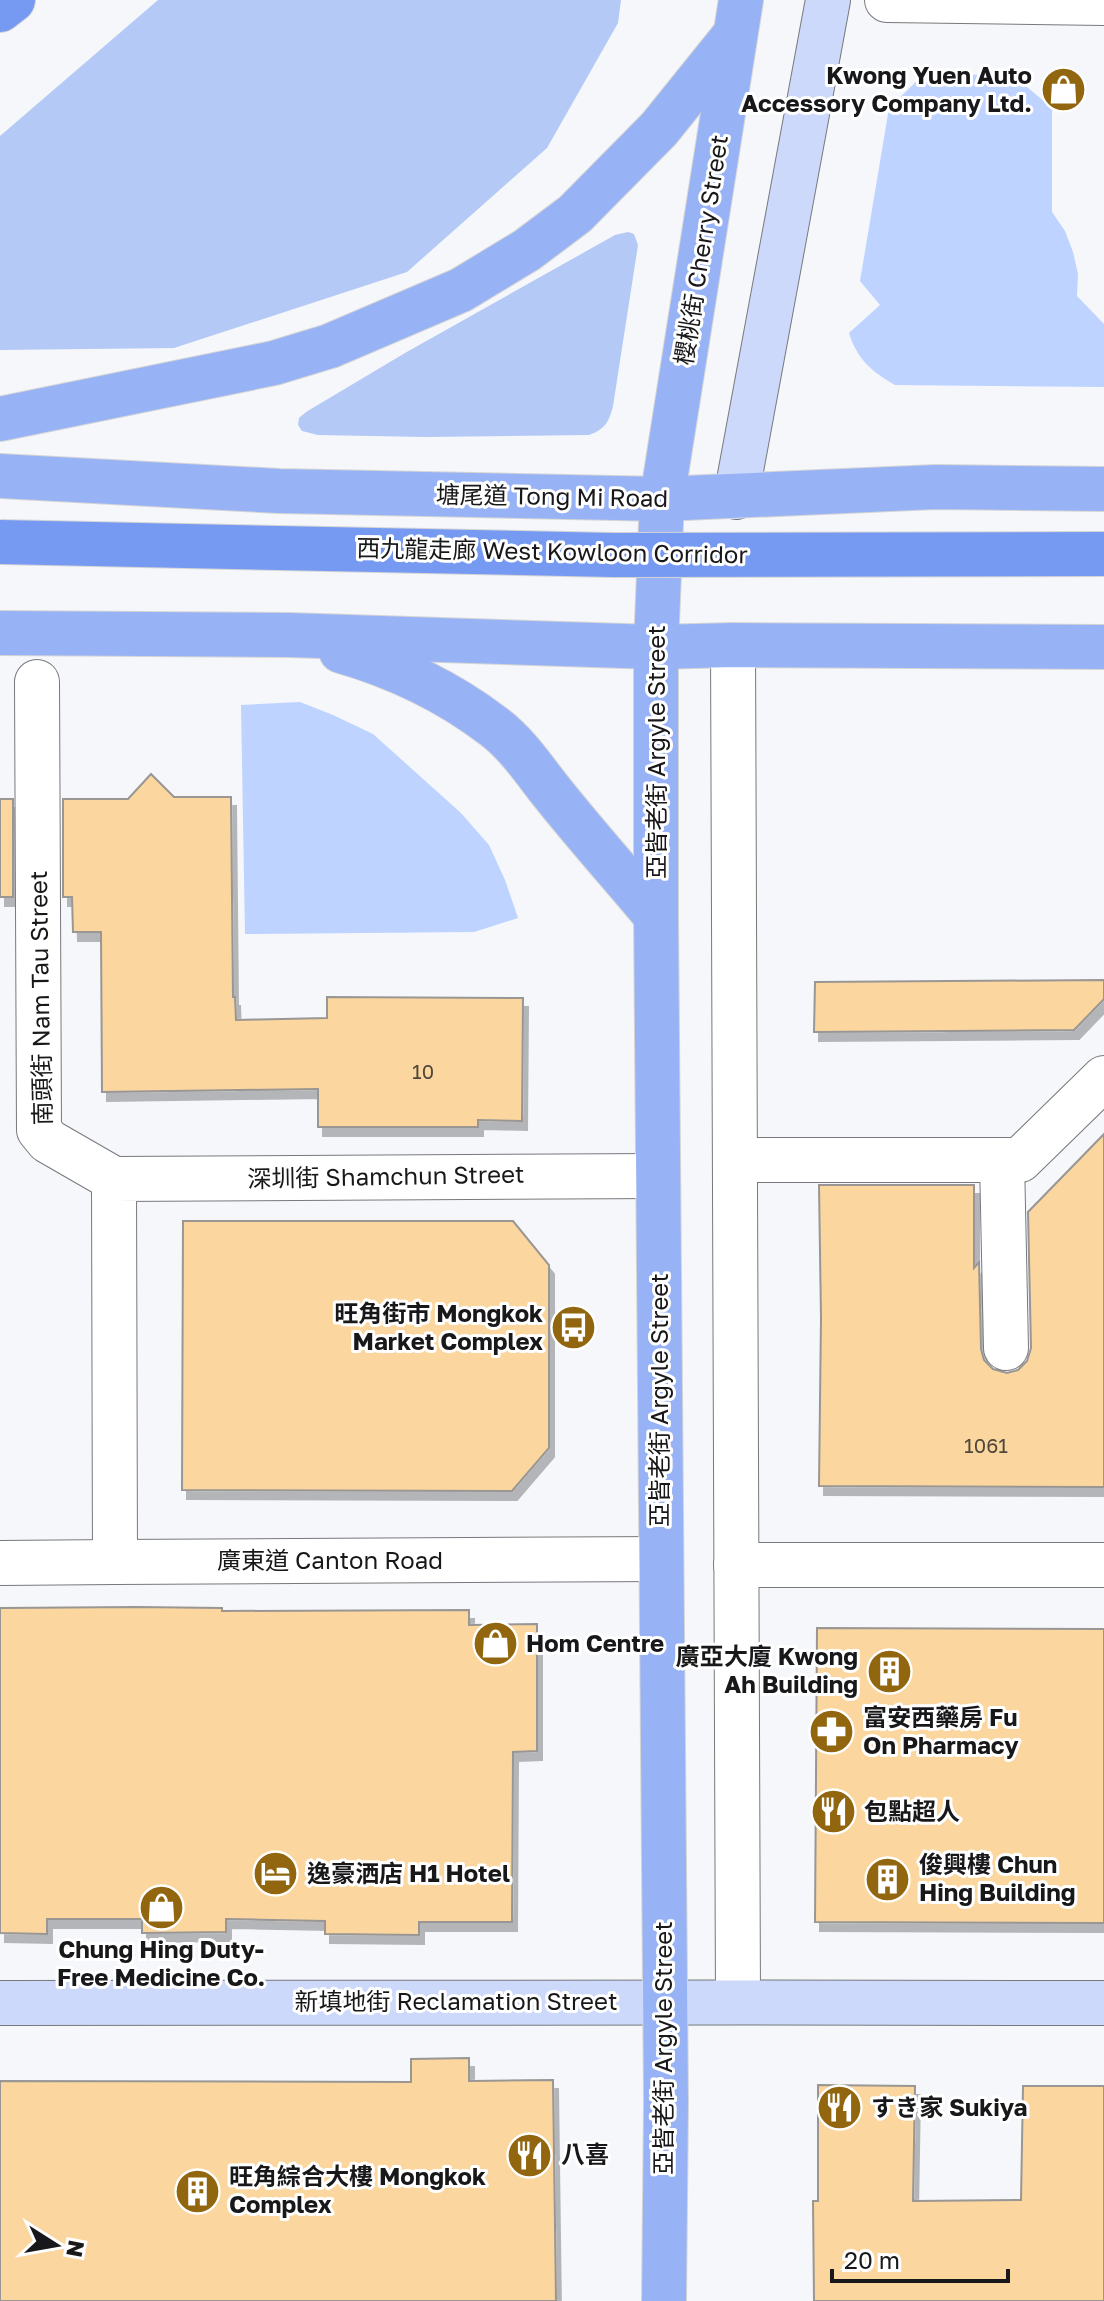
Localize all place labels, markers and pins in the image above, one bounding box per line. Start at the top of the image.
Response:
place label: Kwong Yuen Auto Accessory Company Ltd. [741,60,1032,117]
shop icon: Kwong Yuen Auto Accessory Company Ltd. [1039,66,1087,114]
place label: 旺角街市 Mongkok Market Complex [334,1298,543,1355]
bus stop icon: 旺角街市 Mongkok Market Complex [550,1304,598,1352]
shop icon: Hom Centre [471,1620,519,1668]
place label: Hom Centre [526,1628,664,1657]
place label: 廣亞大廈 Kwong Ah Building [676,1641,858,1698]
building icon: 廣亞大廈 Kwong Ah Building [865,1647,913,1695]
place label: 富安西藥房 Fu On Pharmacy [863,1702,1019,1759]
pharmacy icon: 富安西藥房 Fu On Pharmacy [808,1708,856,1756]
restaurant icon: 包點超人 [809,1788,857,1836]
place label: 包點超人 [864,1796,960,1825]
place label: 俊興樓 Chun Hing Building [919,1849,1075,1906]
hotel icon: 逸豪洒店 H1 Hotel [252,1850,300,1898]
building icon: 俊興樓 Chun Hing Building [864,1855,912,1903]
place label: 逸豪洒店 H1 Hotel [307,1858,510,1887]
shop icon: Chung Hing Duty- Free Medicine Co. [137,1884,185,1932]
place label: Chung Hing Duty- Free Medicine Co. [57,1934,265,1991]
restaurant icon: すき家 Sukiya [816,2084,864,2132]
place label: すき家 Sukiya [871,2092,1027,2121]
restaurant icon: 八喜 [506,2131,554,2179]
place label: 八喜 [561,2139,609,2168]
place label: 旺角綜合大樓 Mongkok Complex [229,2161,486,2218]
building icon: 旺角綜合大樓 Mongkok Complex [174,2167,222,2215]

